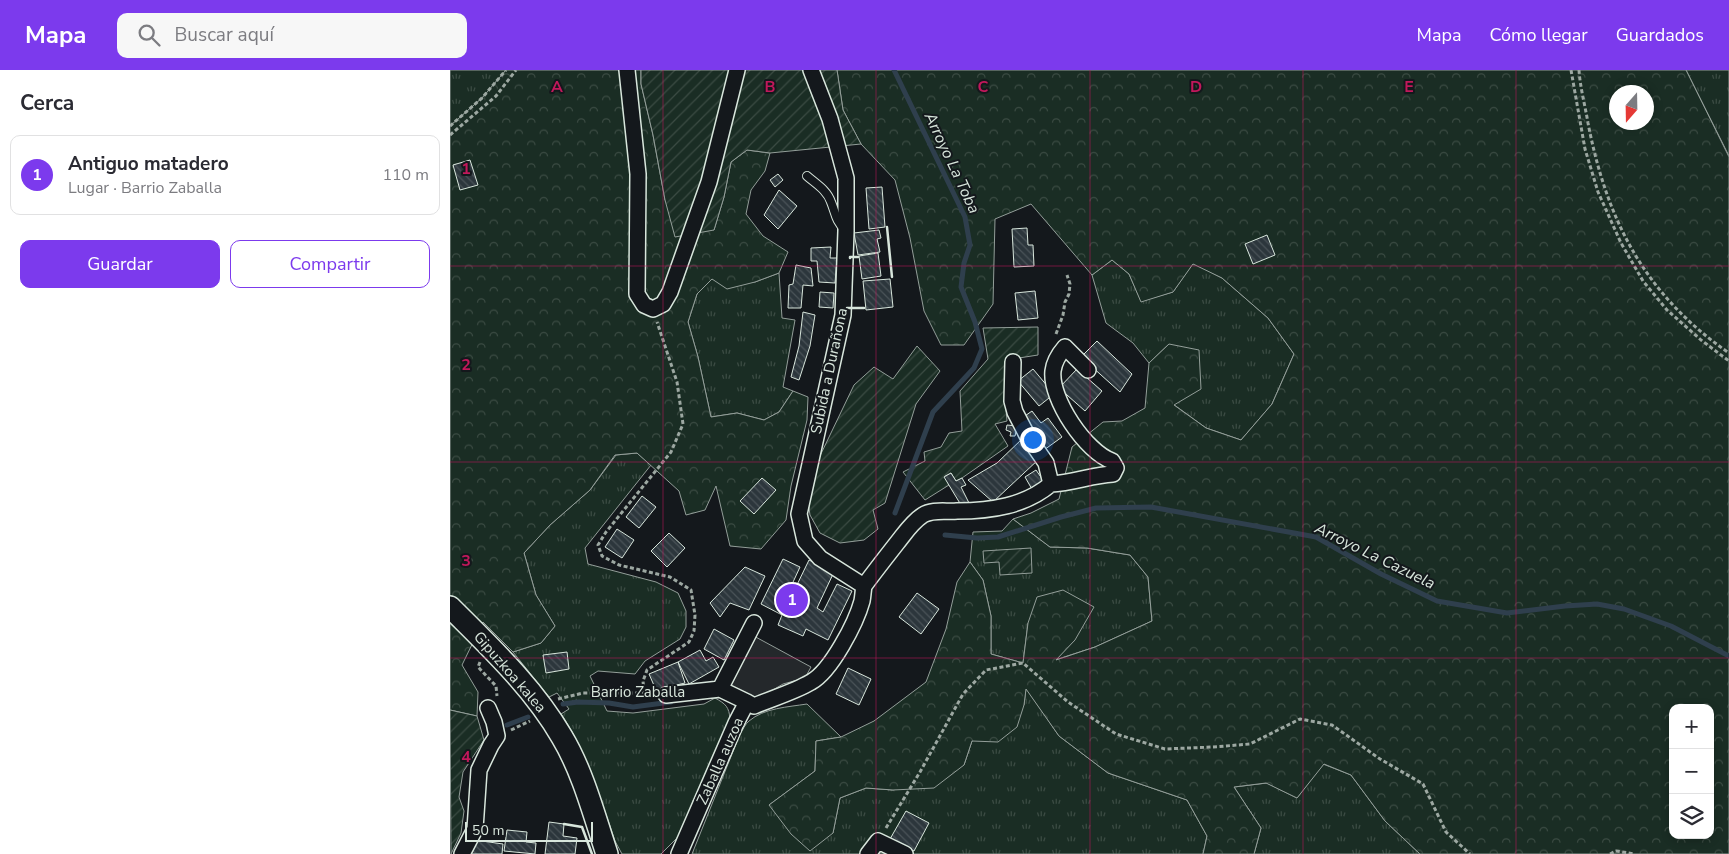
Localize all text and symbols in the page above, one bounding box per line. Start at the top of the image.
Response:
search box [117,13,467,58]
text: Mapa [25,19,87,51]
icon: search [135,21,163,49]
text: Buscar aquí [175,22,274,48]
text: Mapa [1417,23,1462,47]
text: Cómo llegar [1490,23,1588,47]
text: Guardados [1616,23,1704,47]
text: A [551,76,563,98]
text: B [764,76,776,98]
text: C [978,76,989,98]
text: D [1190,76,1202,98]
text: E [1404,76,1414,98]
north arrow [1609,85,1654,130]
text: Cerca [20,89,74,117]
water label: Arroyo La Toba [919,108,985,217]
text: Antiguo matadero [68,151,229,177]
text: 1 [461,158,471,180]
text: 1 [32,164,42,186]
text: 110 m [382,164,429,186]
text: Lugar · Barrio Zaballa [68,177,222,199]
button: Guardar [20,240,220,288]
button: Compartir [230,240,430,288]
street label: Subida a Durañona [806,306,852,436]
text: 2 [461,354,471,376]
your location [1020,427,1046,453]
water label: Arroyo La Cazuela [1310,517,1439,595]
text: 3 [461,550,471,572]
pin: 1 [776,581,808,619]
street label: Gipuzkoa kalea [469,627,551,717]
street label: Barrio Zaballa [591,682,685,702]
map controls [1669,704,1714,839]
button: + [1669,704,1714,749]
street label: Zaballa auzoa [692,714,748,808]
text: 4 [461,746,471,768]
button: − [1669,749,1714,794]
button: layers [1669,794,1714,839]
scale bar [465,819,592,842]
text: 50 m [472,821,504,840]

